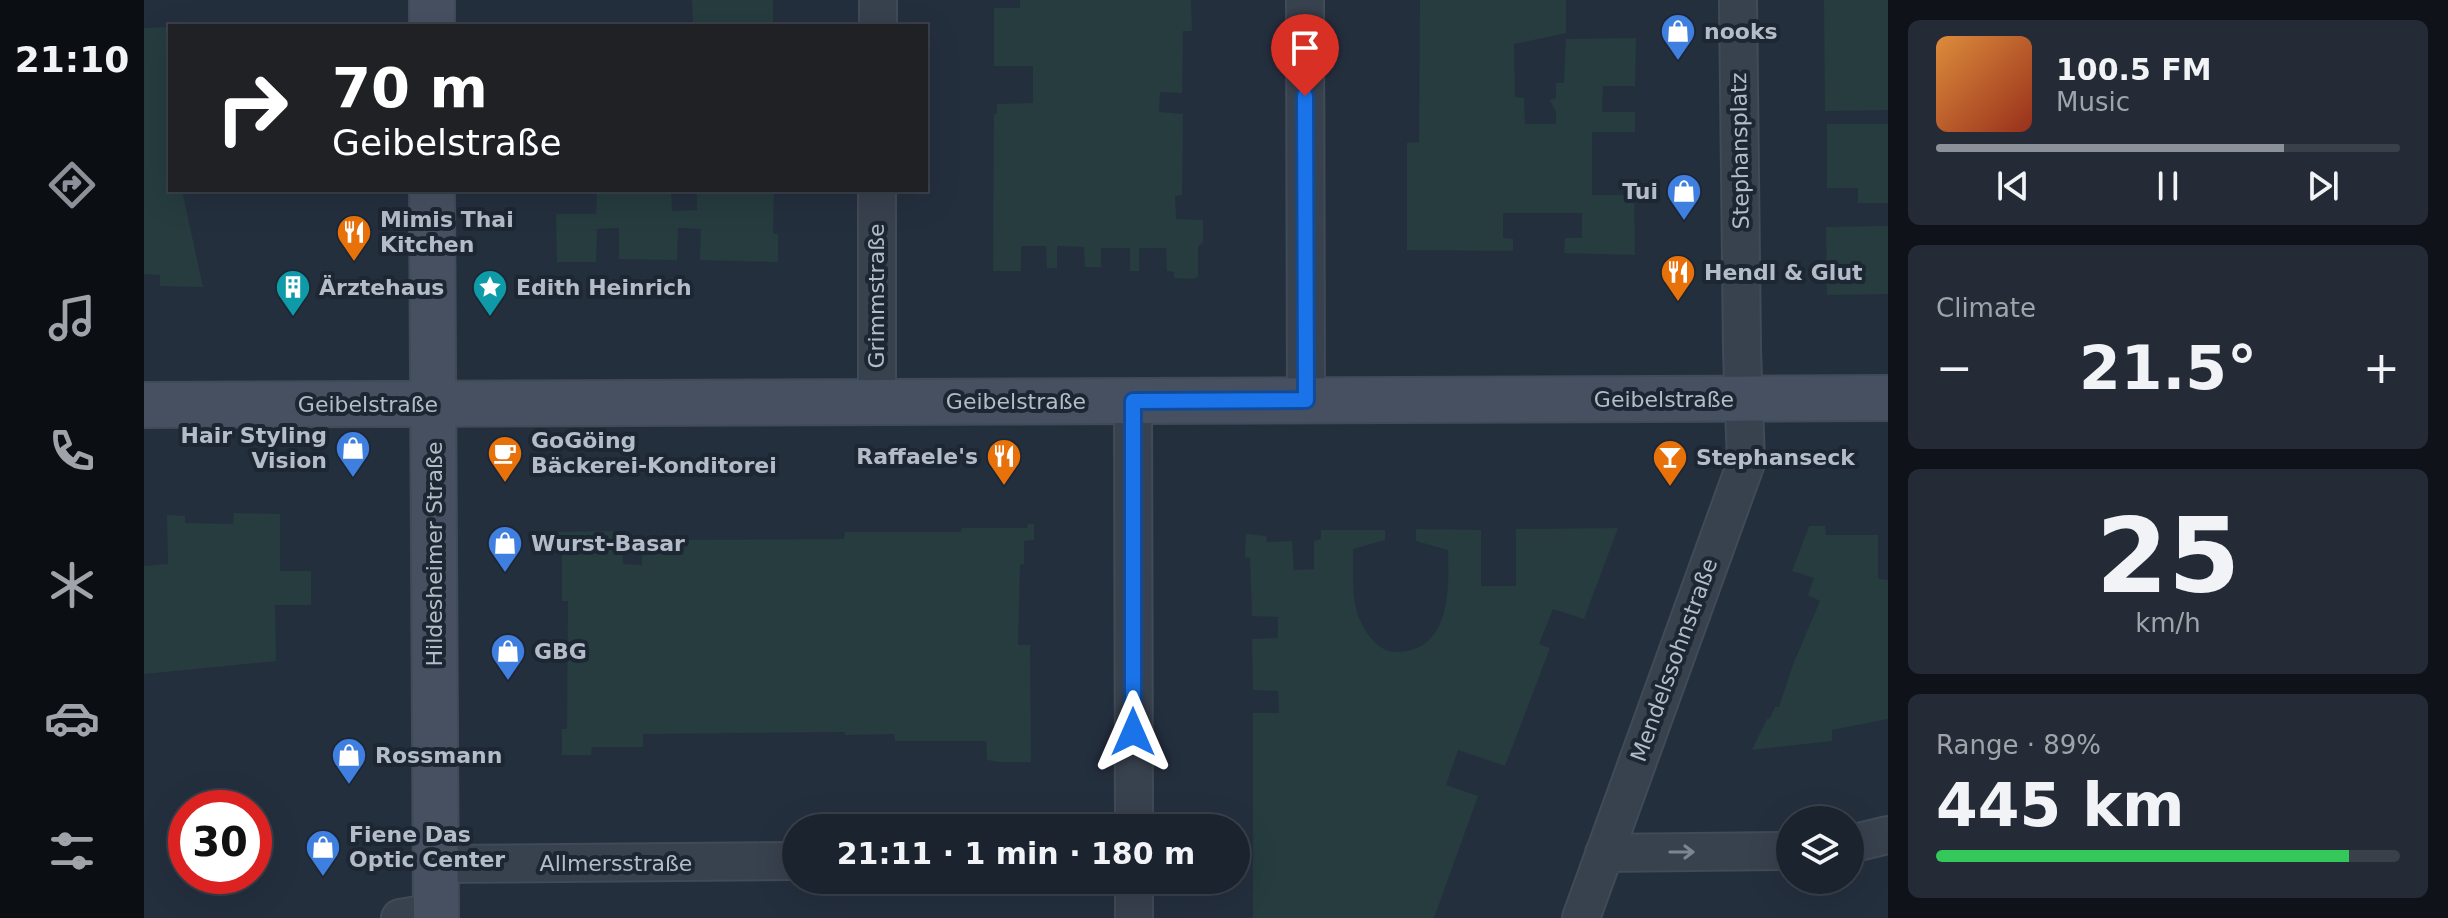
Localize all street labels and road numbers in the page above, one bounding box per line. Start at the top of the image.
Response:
street label: Stephansplatz [1726,72,1754,230]
street label: Grimmstraße [864,223,889,369]
street label: Geibelstraße [1594,387,1734,412]
street label: Geibelstraße [946,389,1086,414]
street label: Geibelstraße [298,392,438,417]
street label: Hildesheimer Straße [422,442,447,666]
street label: Mendelssohnstraße [1626,555,1722,765]
street label: Allmersstraße [540,851,692,876]

